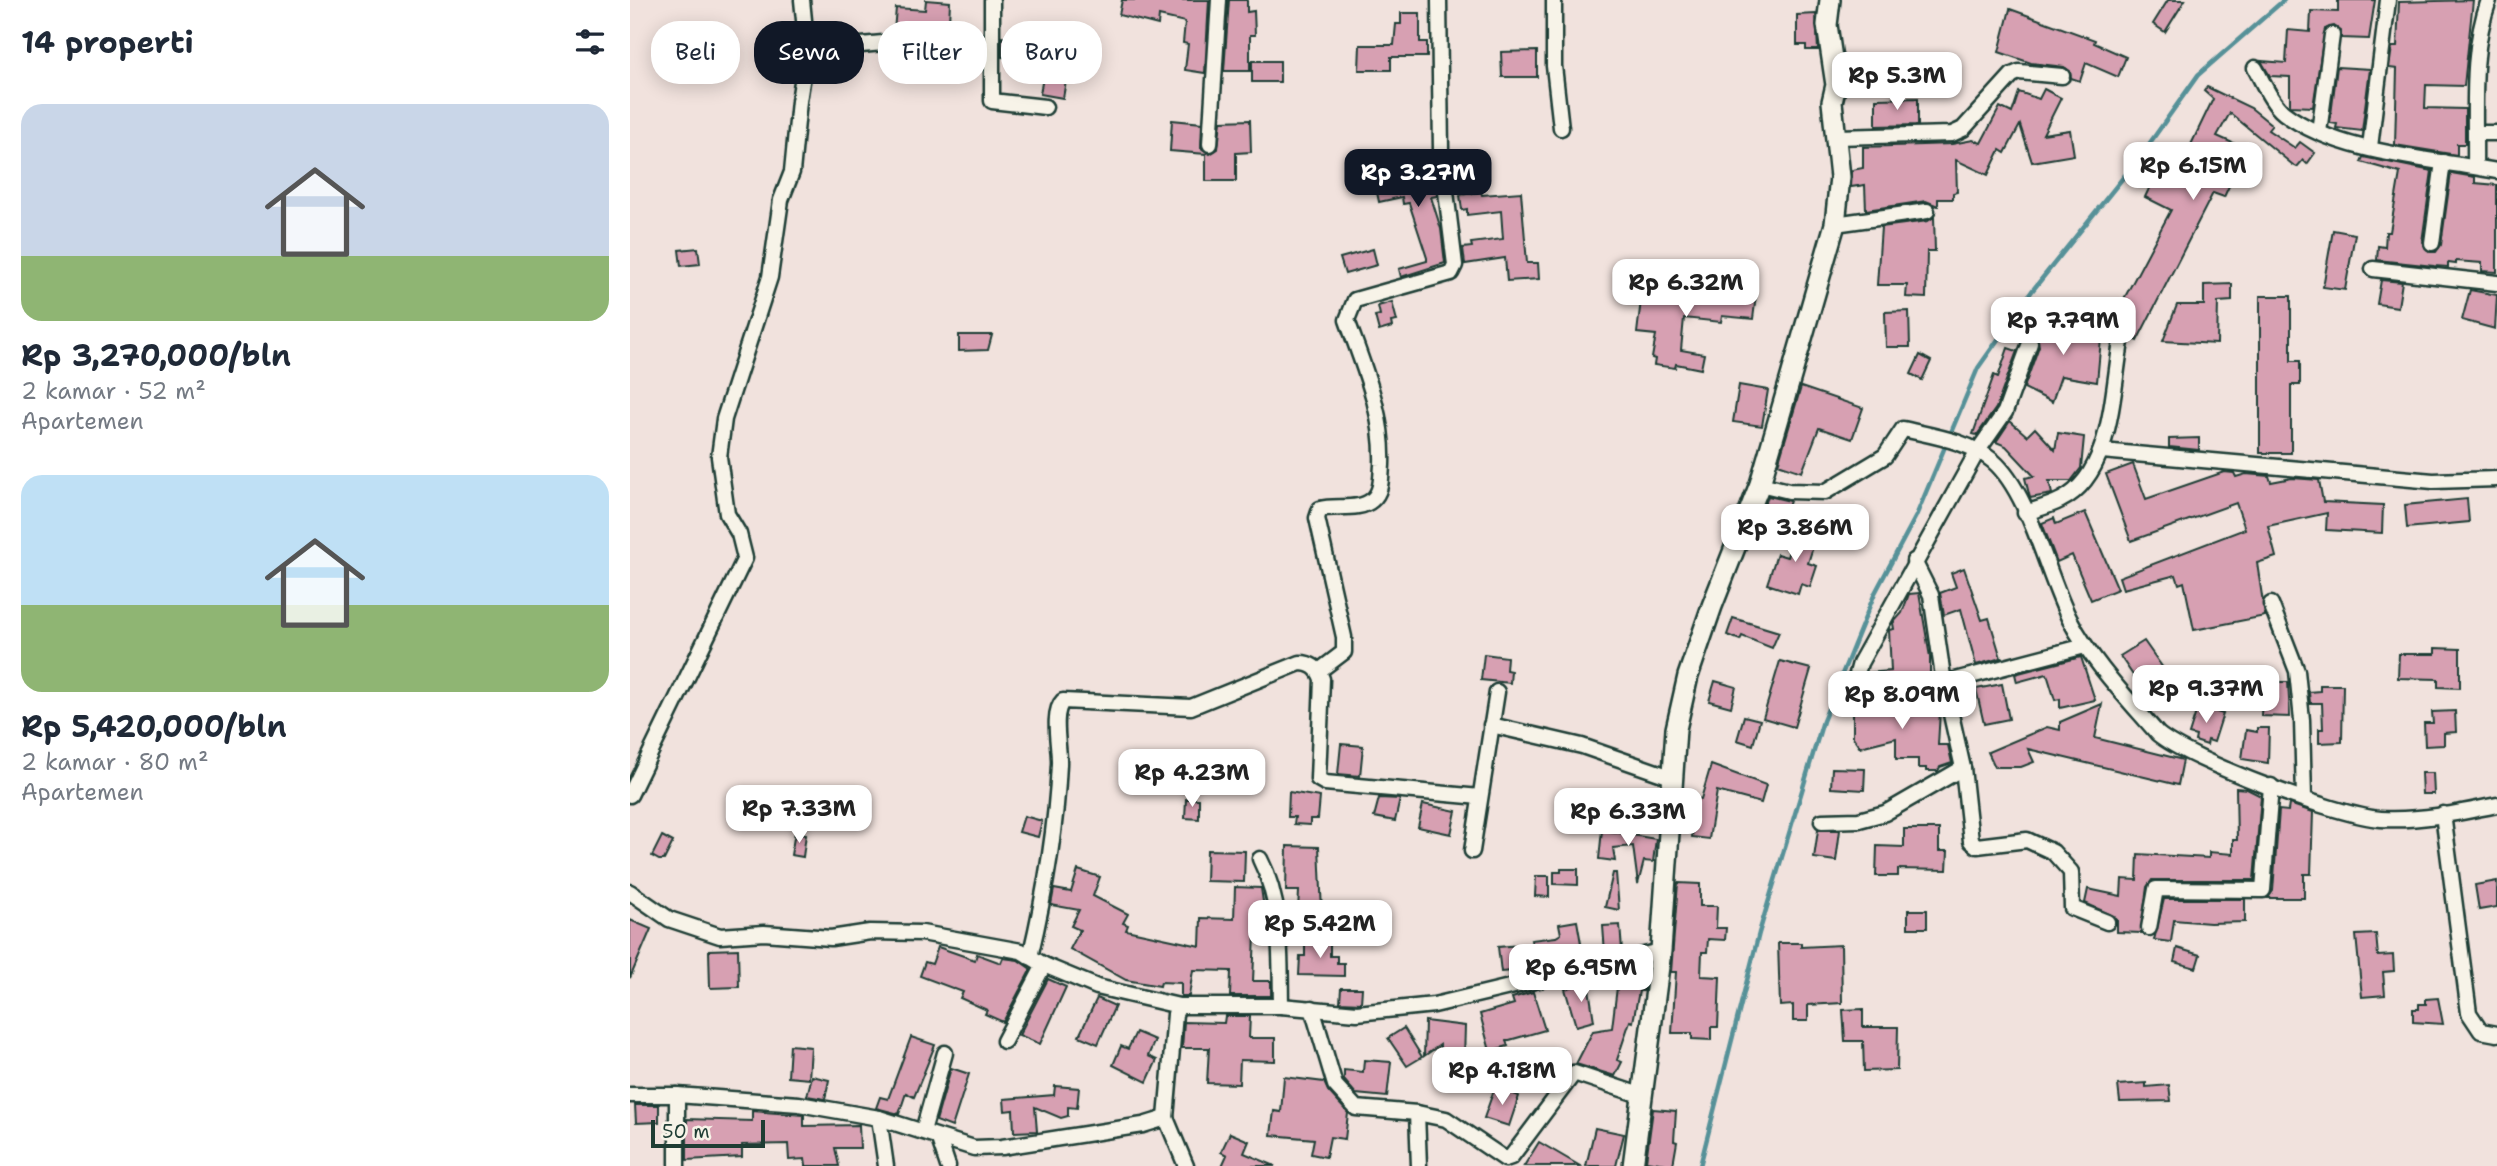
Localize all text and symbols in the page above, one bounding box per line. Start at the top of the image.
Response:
chip: Beli [651,21,740,84]
chip: Sewa [754,21,864,84]
chip: Filter [878,21,987,84]
chip: Baru [1001,21,1102,84]
text: 14 properti [21,22,194,63]
icon: filters [571,23,609,61]
pin: Rp 5.3M [1832,52,1962,112]
text: Rp 5.3M [1848,60,1946,90]
pin: Rp 6.15M [2121,142,2265,202]
icon: home [252,149,378,275]
pin: Rp 3.27M [1346,150,1490,209]
text: Rp 6.15M [2139,150,2247,180]
text: Rp 3.27M [1360,157,1476,187]
pin: Rp 6.32M [1614,260,1758,319]
text: Rp 6.32M [1628,267,1744,297]
pin: Rp 7.79M [1991,298,2135,357]
text: Rp 7.79M [2007,305,2119,335]
text: Rp 3,270,000/bln [21,335,291,376]
text: 2 kamar · 52 m² [21,376,206,406]
text: Apartemen [21,406,144,436]
pin: Rp 3.86M [1723,504,1867,564]
text: Rp 3.86M [1737,512,1853,542]
icon: home [252,520,378,646]
pin: Rp 9.37M [2134,666,2278,725]
pin: Rp 8.09M [1830,672,1974,731]
text: Rp 9.37M [2148,673,2264,703]
text: Rp 8.09M [1844,679,1960,709]
text: Rp 5,420,000/bln [21,706,287,747]
text: 2 kamar · 80 m² [21,747,208,777]
pin: Rp 4.23M [1120,750,1264,809]
text: Rp 4.23M [1134,757,1250,787]
text: Apartemen [21,777,144,807]
pin: Rp 7.33M [727,786,871,845]
pin: Rp 6.33M [1556,788,1700,848]
text: Rp 7.33M [742,793,856,823]
text: Rp 6.33M [1570,796,1686,826]
pin: Rp 5.42M [1248,900,1392,960]
text: Rp 5.42M [1264,908,1376,938]
pin: Rp 6.95M [1509,944,1653,1004]
text: Rp 6.95M [1525,952,1637,982]
pin: Rp 4.18M [1430,1048,1574,1107]
text: Rp 4.18M [1448,1055,1556,1085]
scale bar [651,1117,765,1149]
text: 50 m [662,1119,710,1144]

